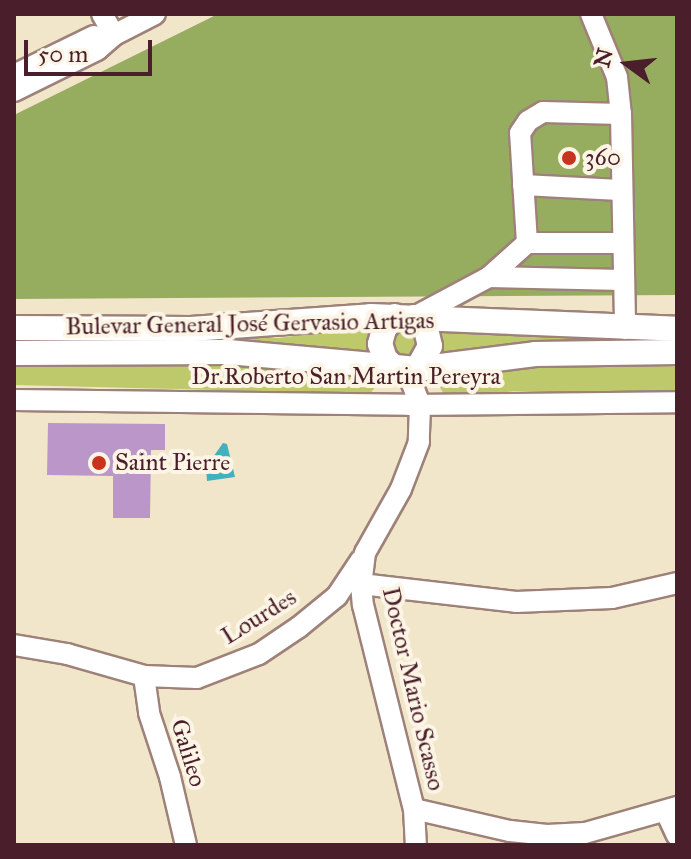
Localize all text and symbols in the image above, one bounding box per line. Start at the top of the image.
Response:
scale bar [28,24,156,74]
north arrow [587,24,667,104]
text: 50 m [38,39,88,69]
text: N [588,45,619,70]
place label: 360 [585,144,621,172]
marker: 360 [560,149,578,167]
street label: Bulevar General José Gervasio Artigas [65,306,435,342]
street label: Dr.Roberto San Martin Pereyra [191,363,501,391]
place label: Saint Pierre [115,449,230,477]
marker: Saint Pierre [90,454,108,472]
street label: Lourdes [216,583,302,651]
street label: Doctor Mario Scasso [376,584,450,794]
street label: Galileo [164,716,212,790]

